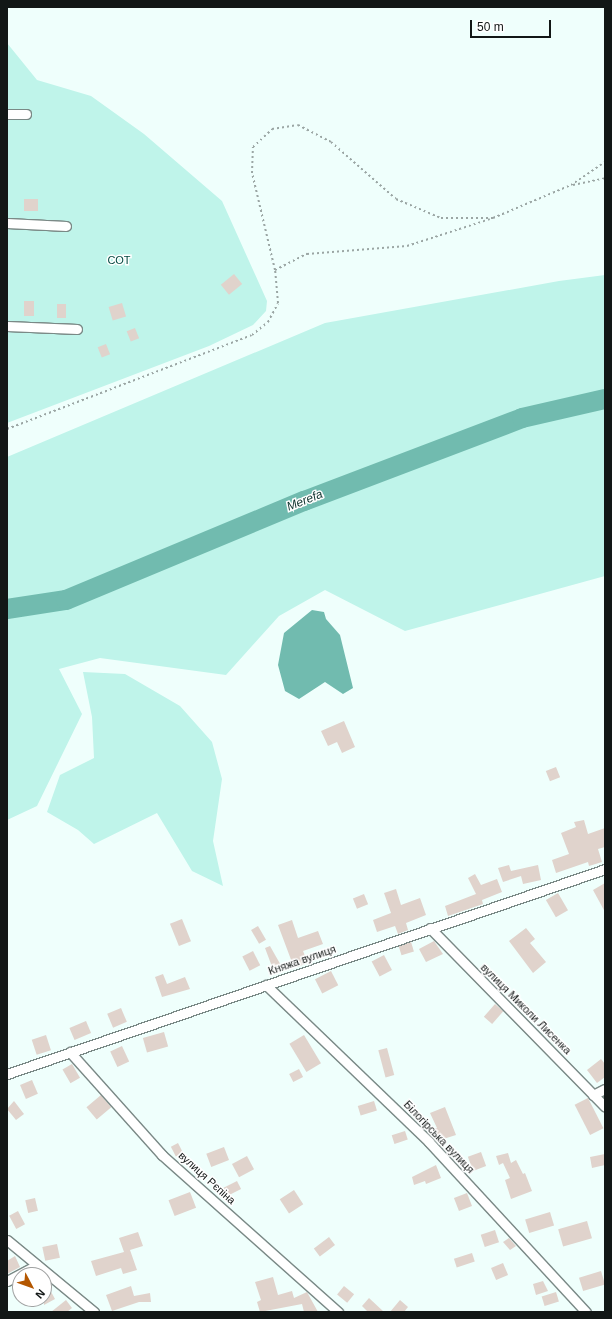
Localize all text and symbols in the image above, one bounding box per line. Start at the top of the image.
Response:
scale bar [472,12,553,38]
text: 50 m [477,20,504,34]
park label: СОТ [108,253,130,267]
water label: Merefa [285,487,325,515]
street label: Княжа вулиця [266,942,338,978]
street label: вулиця Миколи Лисенка [478,961,574,1057]
street label: Білогірська вулиця [401,1098,477,1176]
street label: вулиця Рєпіна [176,1149,238,1207]
north arrow [12,1267,52,1307]
text: N [33,1287,47,1301]

